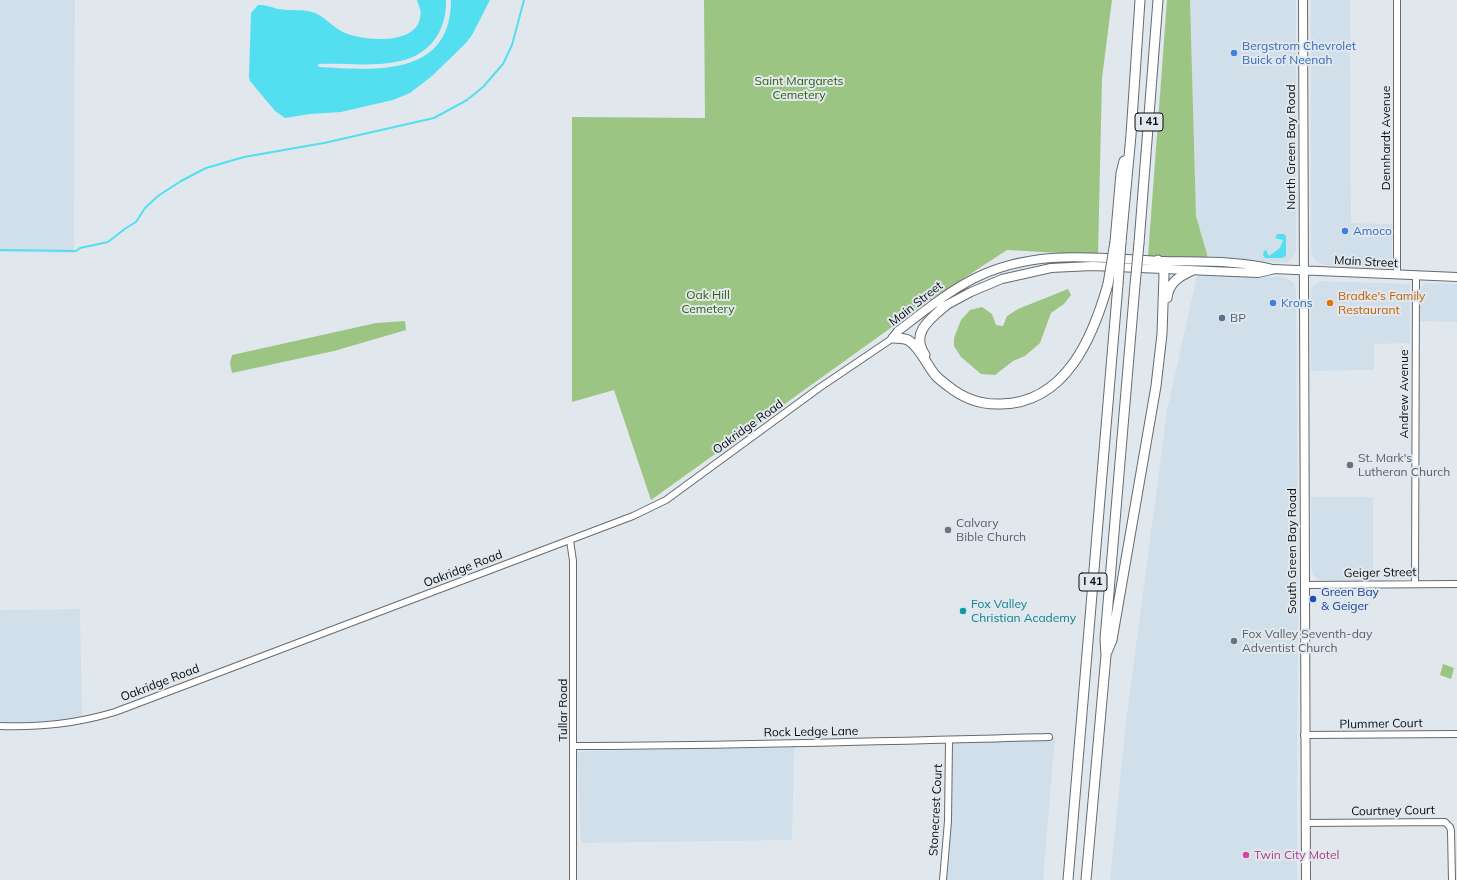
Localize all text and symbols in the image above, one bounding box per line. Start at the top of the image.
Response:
place label: Bergstrom Chevrolet Buick of Neenah [1242,39,1356,67]
marker: Bergstrom Chevrolet Buick of Neenah [1229,48,1239,58]
park label: Saint Margarets Cemetery [754,74,844,102]
street label: North Green Bay Road [1284,84,1298,210]
street label: Dennhardt Avenue [1379,86,1393,190]
road number: I 41 [1135,113,1163,131]
place label: Amoco [1353,224,1392,238]
marker: Amoco [1340,226,1350,236]
street label: Main Street [1334,253,1398,271]
street label: Main Street [886,279,946,329]
park label: Oak Hill Cemetery [681,288,735,316]
place label: Bradke's Family Restaurant [1338,289,1425,317]
place label: Krons [1281,296,1313,310]
marker: Krons [1268,298,1278,308]
marker: Bradke's Family Restaurant [1325,298,1335,308]
place label: BP [1230,311,1246,325]
marker: BP [1217,313,1227,323]
street label: Andrew Avenue [1397,349,1411,439]
street label: Oakridge Road [710,397,786,457]
place label: St. Mark's Lutheran Church [1358,451,1450,479]
marker: St. Mark's Lutheran Church [1345,460,1355,470]
street label: South Green Bay Road [1285,488,1299,614]
place label: Calvary Bible Church [956,516,1026,544]
marker: Calvary Bible Church [943,525,953,535]
street label: Oakridge Road [422,547,504,591]
street label: Geiger Street [1344,565,1416,581]
road number: I 41 [1079,573,1107,591]
place label: Green Bay & Geiger [1321,585,1379,613]
marker: Green Bay & Geiger [1308,594,1318,604]
place label: Fox Valley Christian Academy [971,597,1076,625]
marker: Fox Valley Christian Academy [958,606,968,616]
place label: Fox Valley Seventh-day Adventist Church [1242,627,1372,655]
marker: Fox Valley Seventh-day Adventist Church [1229,636,1239,646]
street label: Oakridge Road [119,661,201,705]
street label: Tullar Road [556,678,570,742]
street label: Plummer Court [1339,716,1423,732]
street label: Rock Ledge Lane [764,724,858,740]
street label: Stonecrest Court [926,763,946,857]
street label: Courtney Court [1351,803,1435,819]
place label: Twin City Motel [1254,848,1339,862]
marker: Twin City Motel [1241,850,1251,860]

